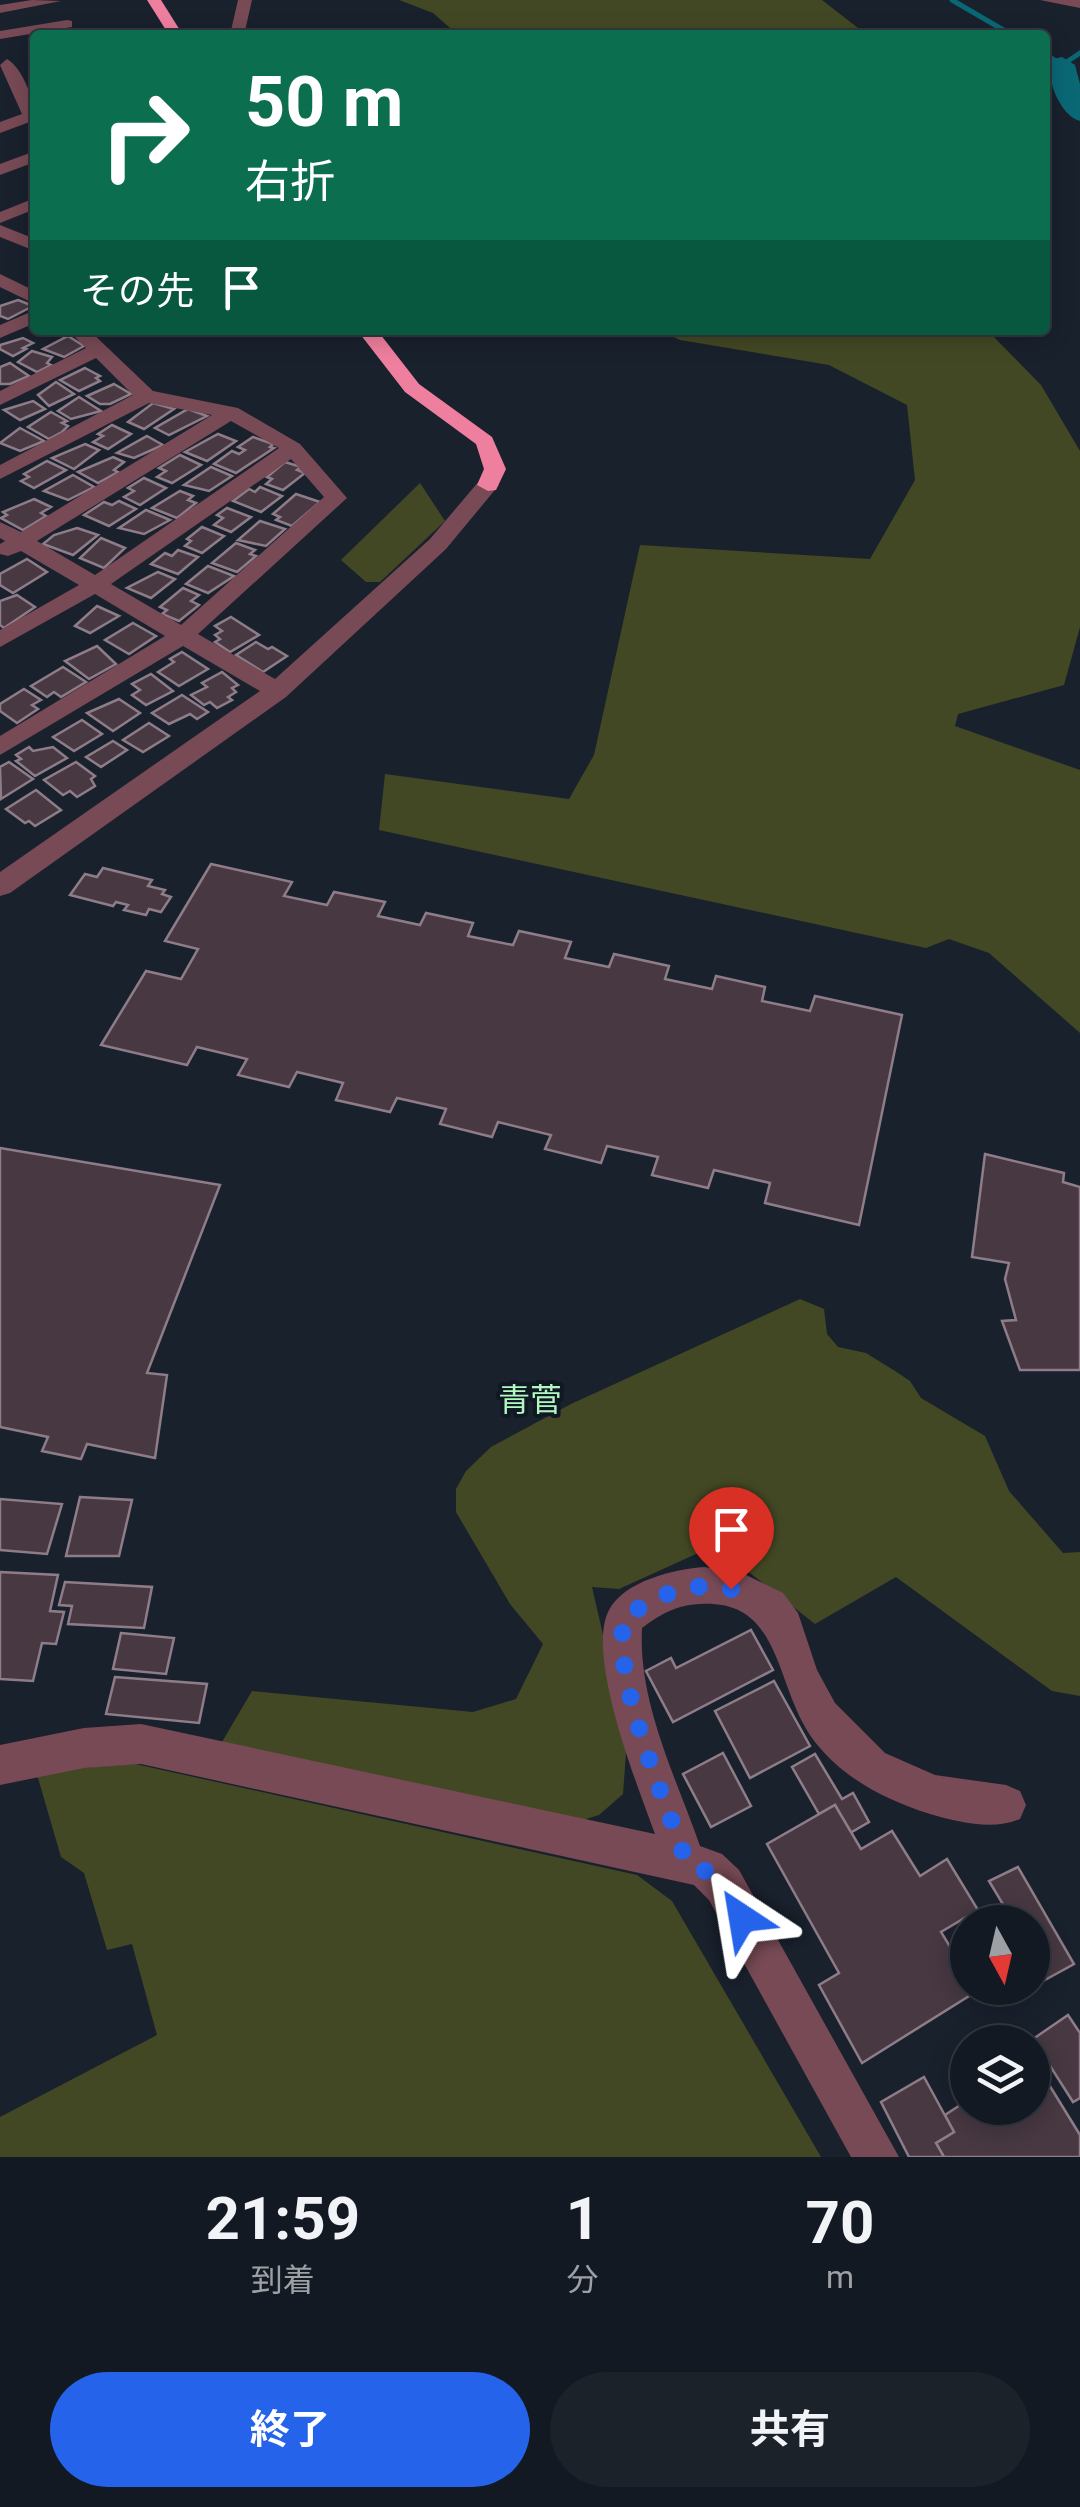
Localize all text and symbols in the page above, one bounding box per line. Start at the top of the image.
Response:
text: 50 m [245,61,403,143]
icon: right [80,70,210,200]
text: 右折 [245,155,335,208]
icon: arrive [214,260,269,315]
text: その先 [80,269,194,313]
district label: 青菅 [498,1381,562,1419]
pin [689,1487,774,1590]
icon: arrive [704,1502,759,1557]
position arrow [690,1866,794,1970]
north arrow [950,1905,1050,2005]
map controls [950,1905,1050,2125]
button: layers [950,2025,1050,2125]
text: 21:59 [206,2183,360,2254]
text: 1 [566,2183,600,2254]
text: 70 [806,2187,874,2258]
text: m [826,2258,854,2296]
text: 到着 [251,2261,315,2299]
text: 分 [567,2261,599,2299]
button: 終了 [50,2372,530,2487]
button: 共有 [550,2372,1030,2487]

